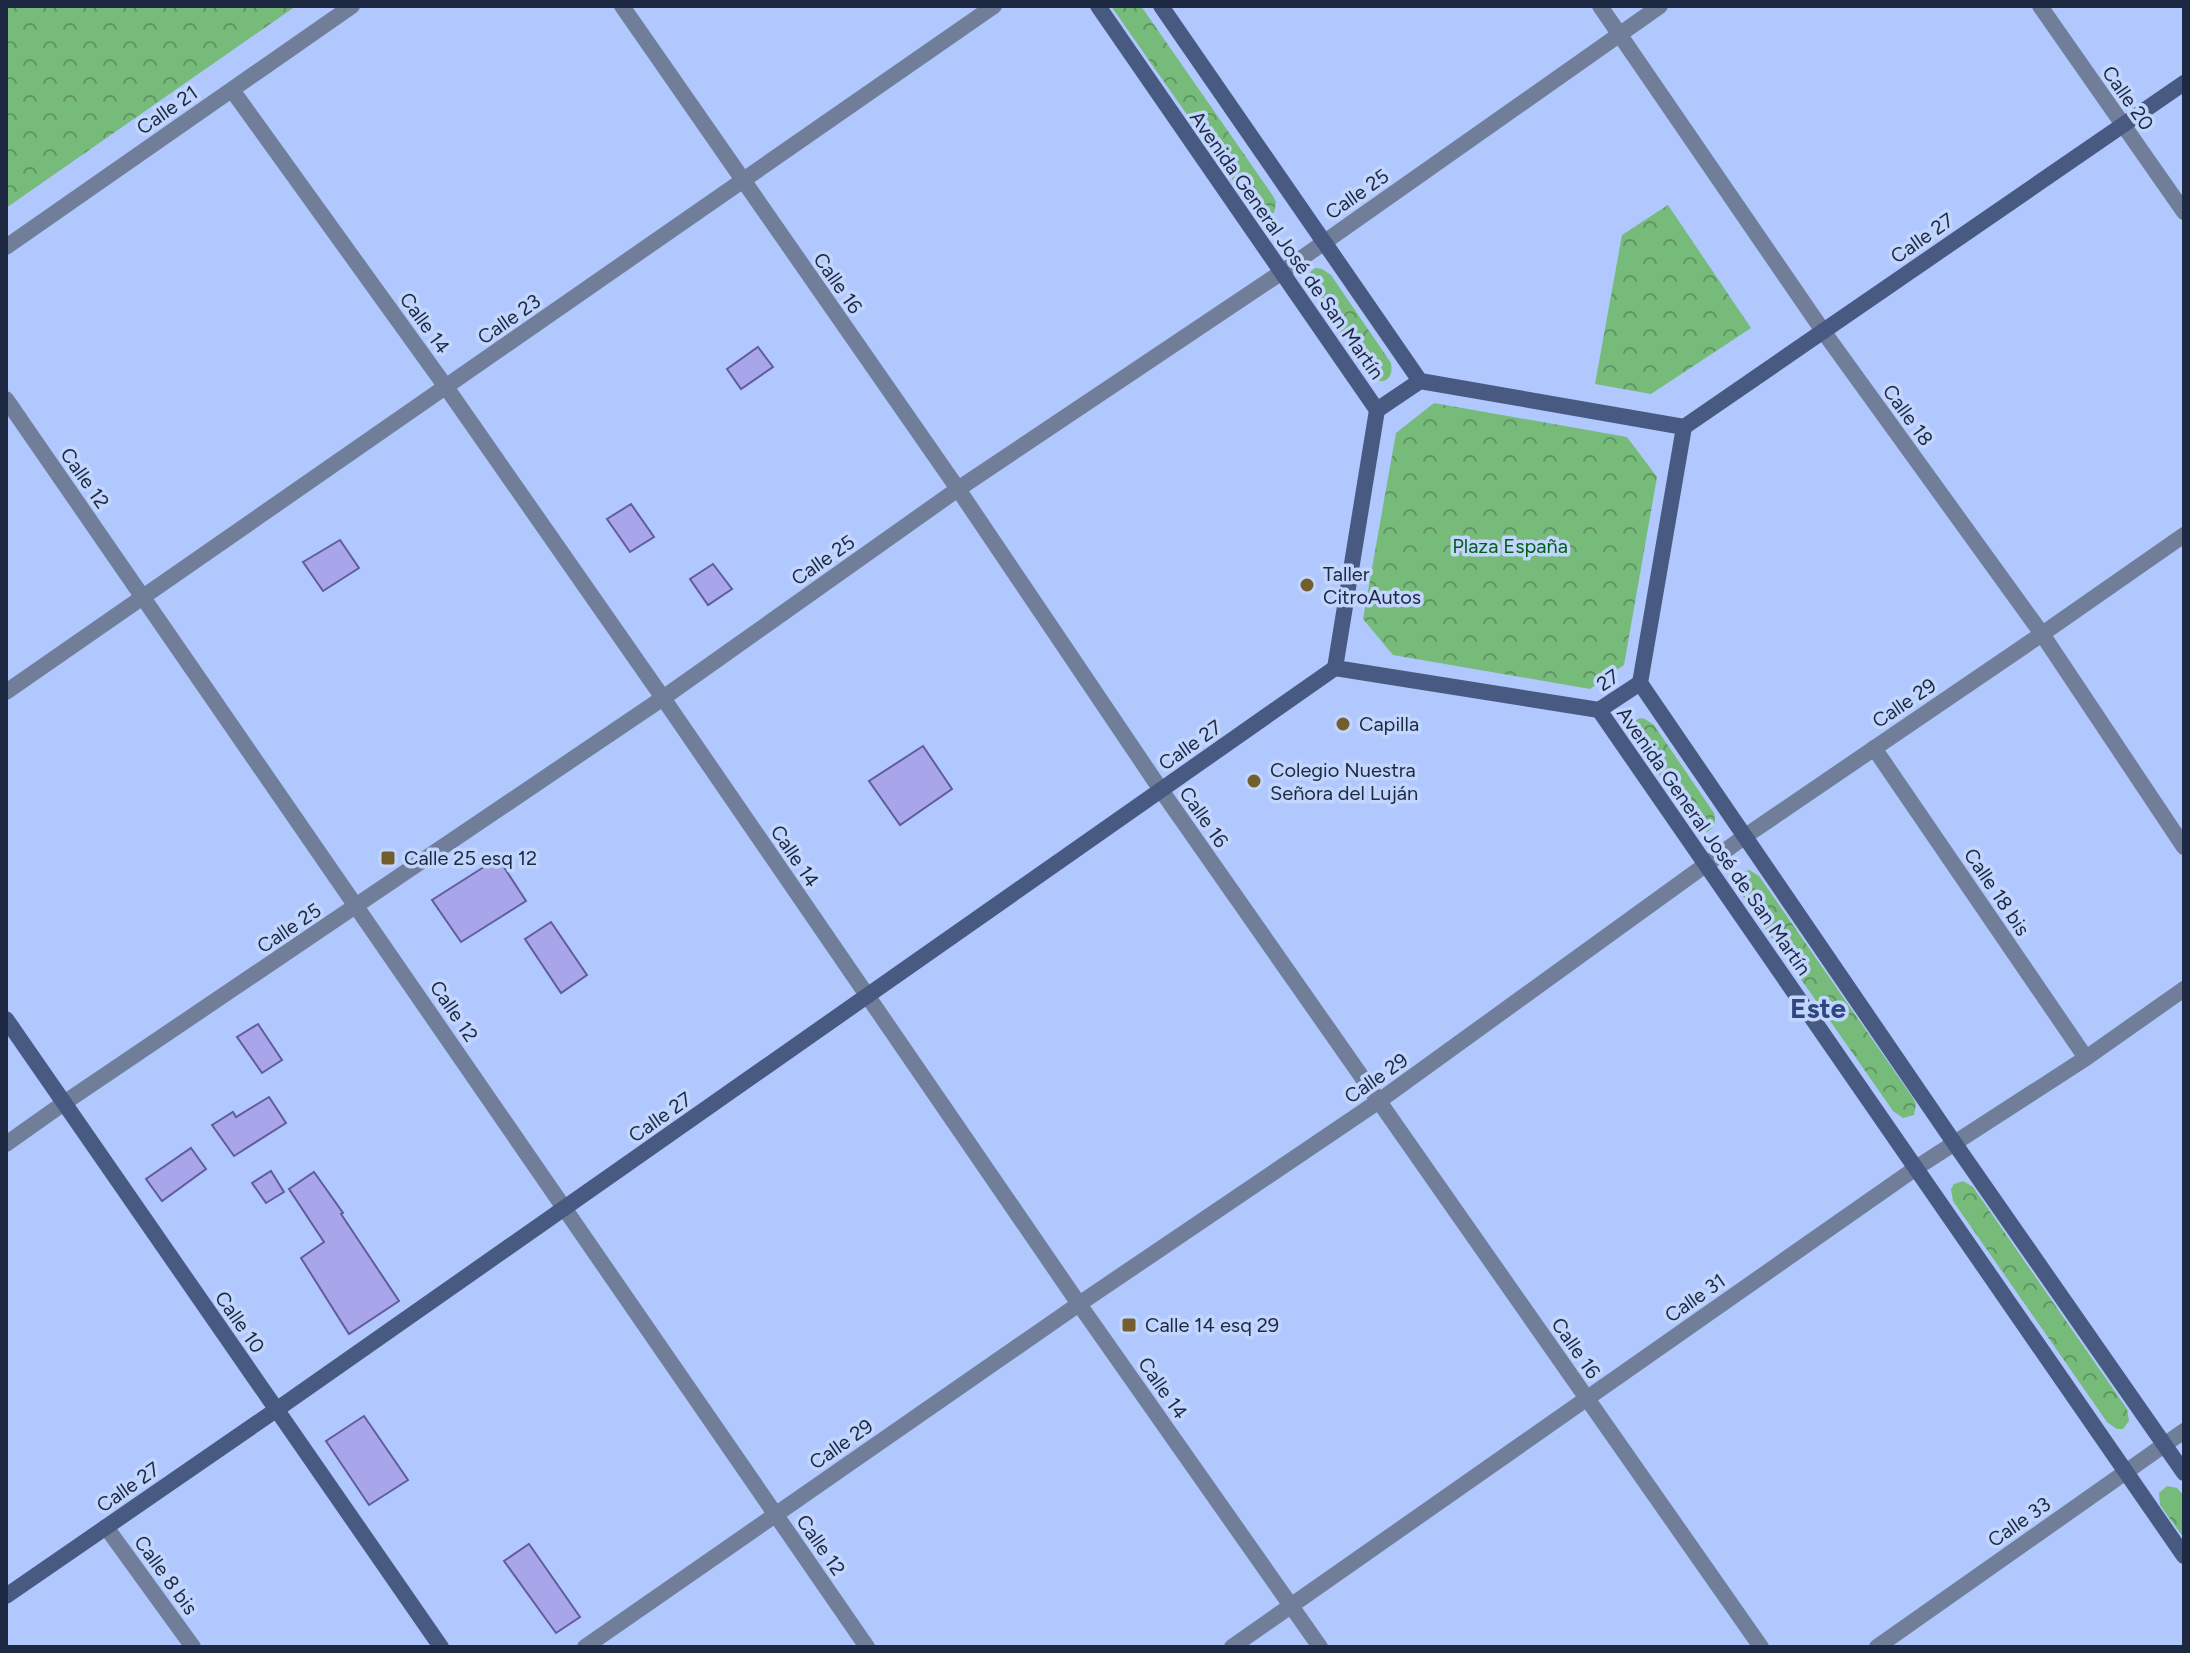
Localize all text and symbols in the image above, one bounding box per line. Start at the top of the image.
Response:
street label: Calle 20 [2097,61,2159,135]
street label: Calle 21 [132,80,202,140]
street label: Avenida General José de San Martín [1185,106,1389,384]
street label: Calle 25 [1321,164,1393,224]
street label: Calle 27 [1886,208,1958,268]
street label: Calle 16 [808,248,868,318]
street label: Calle 14 [395,288,455,358]
street label: Calle 23 [473,289,545,349]
street label: Calle 18 [1878,380,1938,450]
street label: Calle 12 [55,443,115,513]
street label: Calle 25 [787,530,859,590]
park label: Plaza España [1452,534,1568,558]
place label: Taller CitroAutos [1323,562,1421,609]
marker: Taller CitroAutos [1298,576,1316,594]
street label: 27 [1592,664,1624,696]
street label: Calle 29 [1868,673,1940,733]
street label: Avenida General José de San Martín [1612,702,1816,980]
place label: Capilla [1359,712,1419,736]
street label: Calle 27 [1154,715,1226,775]
marker: Capilla [1334,715,1352,733]
place label: Colegio Nuestra Señora del Luján [1270,758,1418,805]
marker: Colegio Nuestra Señora del Luján [1245,772,1263,790]
street label: Calle 16 [1174,782,1234,852]
street label: Calle 14 [765,820,825,892]
street label: Calle 18 bis [1959,844,2035,940]
place label: Calle 25 esq 12 [404,846,537,870]
marker: Calle 25 esq 12 [379,849,397,867]
street label: Calle 25 [252,898,326,958]
street label: Calle 12 [425,976,483,1046]
district label: Este [1790,991,1846,1025]
street label: Calle 29 [1340,1048,1412,1108]
street label: Calle 27 [624,1087,696,1147]
street label: Calle 31 [1660,1269,1730,1327]
street label: Calle 10 [210,1286,270,1358]
place label: Calle 14 esq 29 [1145,1313,1279,1337]
street label: Calle 16 [1546,1313,1606,1383]
marker: Calle 14 esq 29 [1120,1316,1138,1334]
street label: Calle 14 [1133,1352,1193,1424]
street label: Calle 29 [805,1414,877,1474]
street label: Calle 27 [92,1457,164,1517]
street label: Calle 33 [1983,1492,2055,1552]
street label: Calle 12 [791,1510,851,1580]
street label: Calle 8 bis [129,1531,203,1619]

